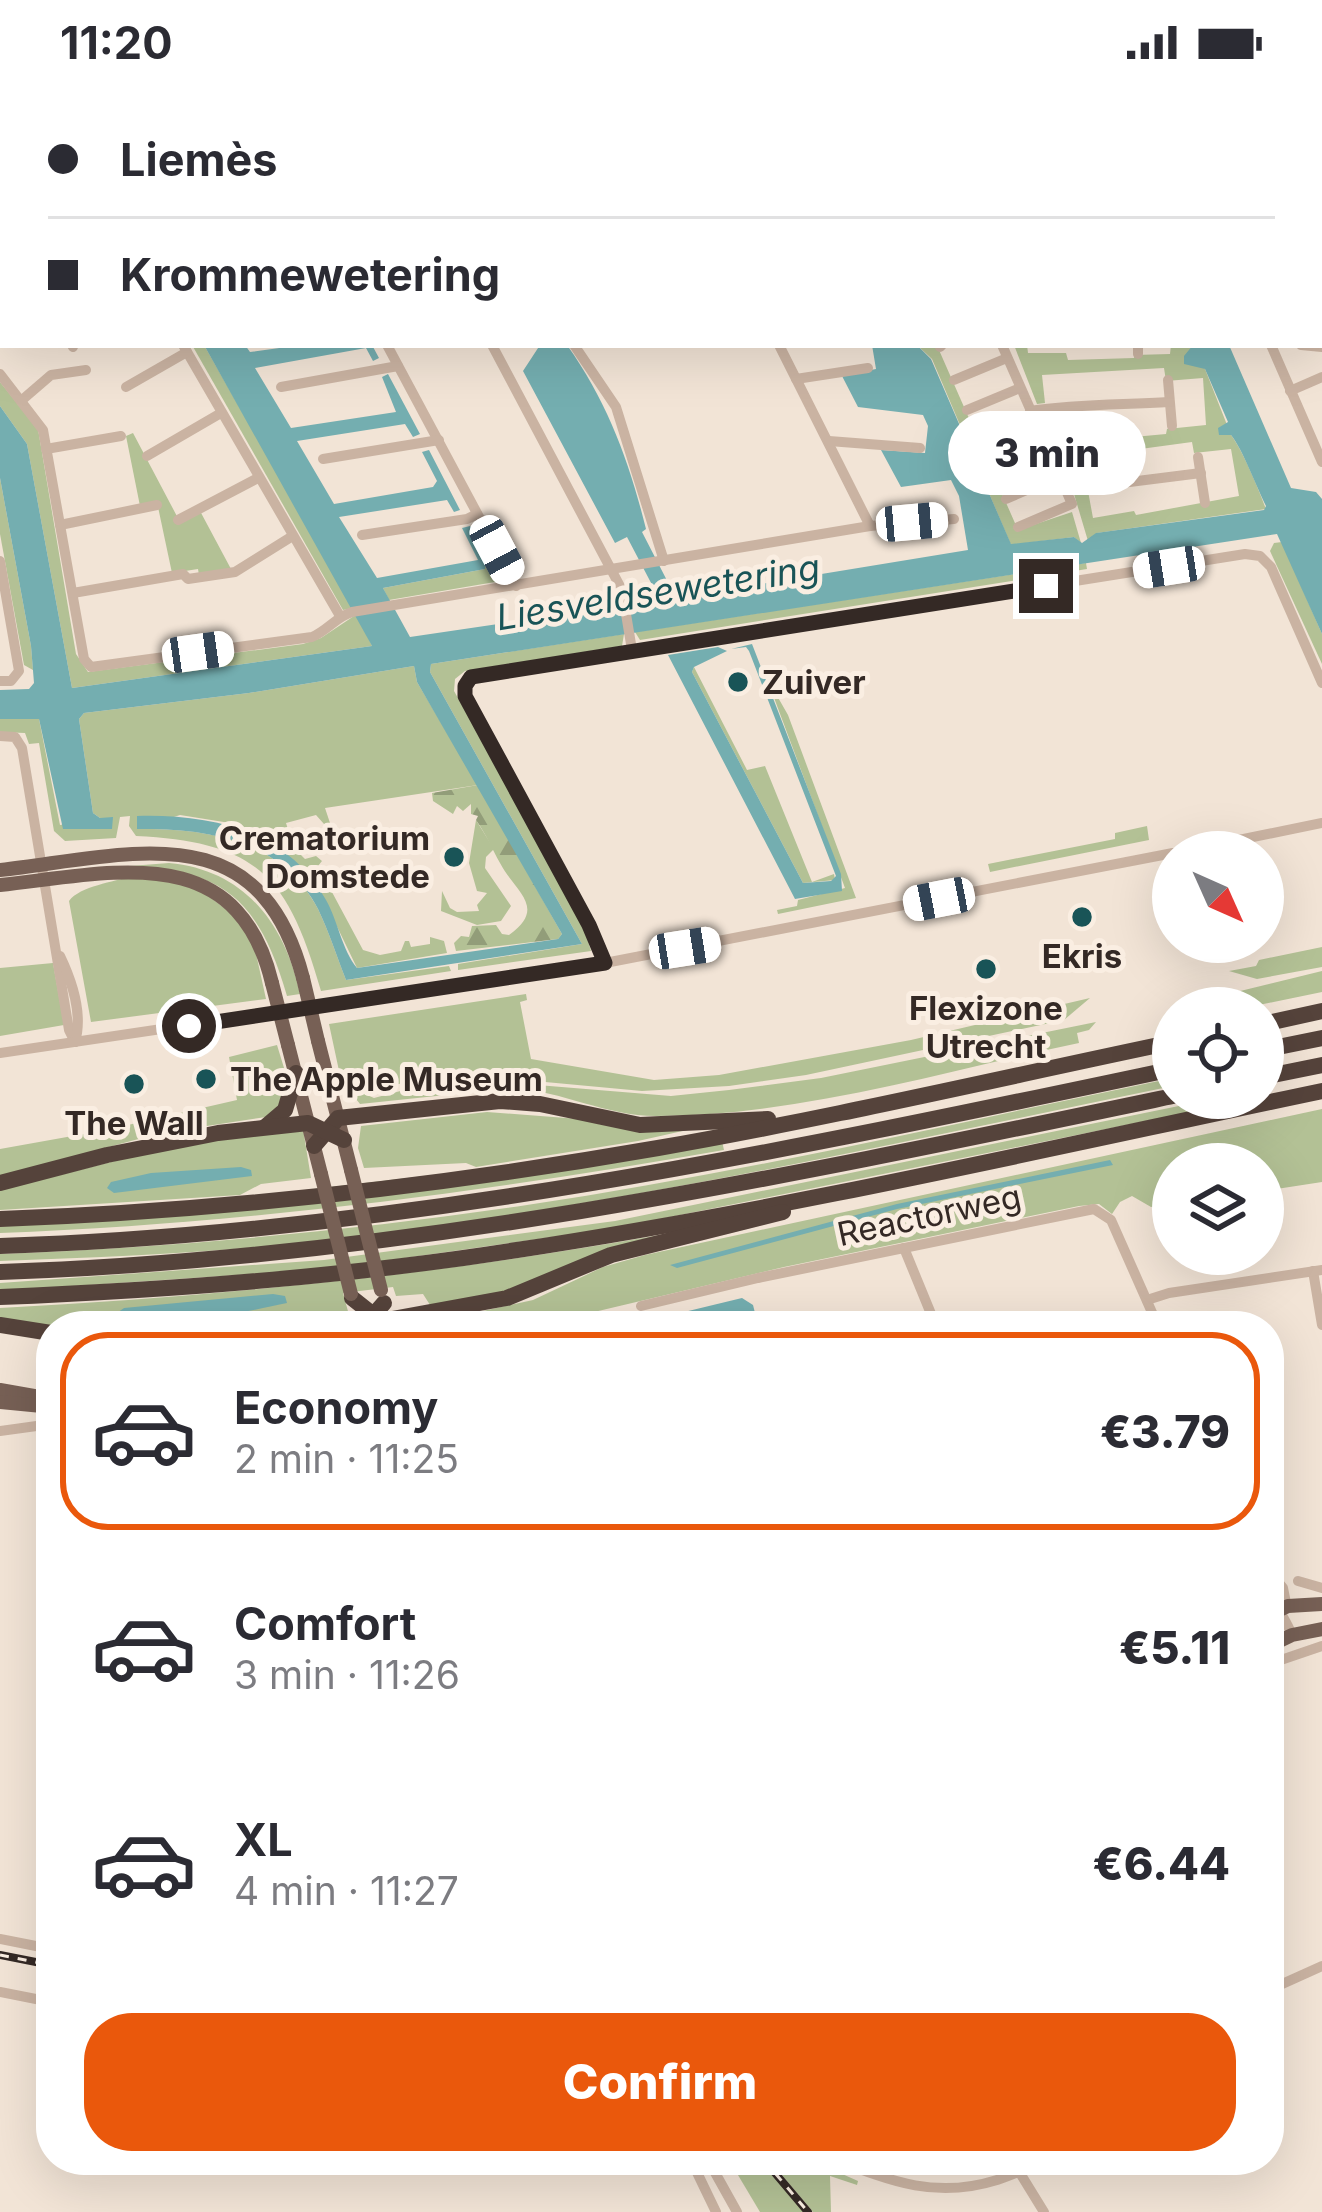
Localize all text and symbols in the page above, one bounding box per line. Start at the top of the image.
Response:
text: 11:20 [60,15,173,70]
text: Liemès [120,132,278,187]
text: Krommewetering [120,247,500,302]
callout: 3 min [947,412,1145,496]
text: 3 min [994,429,1100,476]
car [875,501,949,543]
car [464,510,530,590]
car [1131,544,1207,590]
water label: Liesveldsewetering [493,545,823,639]
route end [1019,559,1073,613]
car [160,629,236,675]
place label: Zuiver [762,662,866,702]
marker: Zuiver [725,669,751,695]
place label: Crematorium Domstede [219,818,430,896]
north arrow [1152,831,1284,963]
map controls [1152,831,1284,1275]
marker: Crematorium Domstede [441,844,467,870]
car [900,874,978,924]
marker: Ekris [1069,904,1095,930]
car [647,925,723,971]
place label: Ekris [1042,936,1122,976]
marker: Flexizone Utrecht [973,956,999,982]
button: locate [1152,987,1284,1119]
place label: Flexizone Utrecht [909,988,1063,1066]
route start [162,999,216,1053]
place label: The Apple Museum [230,1059,543,1099]
marker: The Apple Museum [193,1066,219,1092]
marker: The Wall [121,1071,147,1097]
place label: The Wall [64,1103,204,1143]
button: layers [1152,1143,1284,1275]
street label: Reactorweg [834,1176,1024,1254]
icon: car [90,1377,198,1485]
text: Economy [234,1380,438,1435]
text: €3.79 [1100,1404,1230,1459]
text: 2 min · 11:25 [234,1435,459,1482]
icon: car [90,1593,198,1701]
text: Comfort [234,1596,416,1651]
text: €5.11 [1119,1620,1230,1675]
text: 3 min · 11:26 [234,1651,460,1698]
icon: car [90,1809,198,1917]
text: XL [234,1812,293,1867]
text: €6.44 [1093,1836,1230,1891]
text: 4 min · 11:27 [234,1867,459,1914]
button: Confirm [84,2013,1236,2151]

